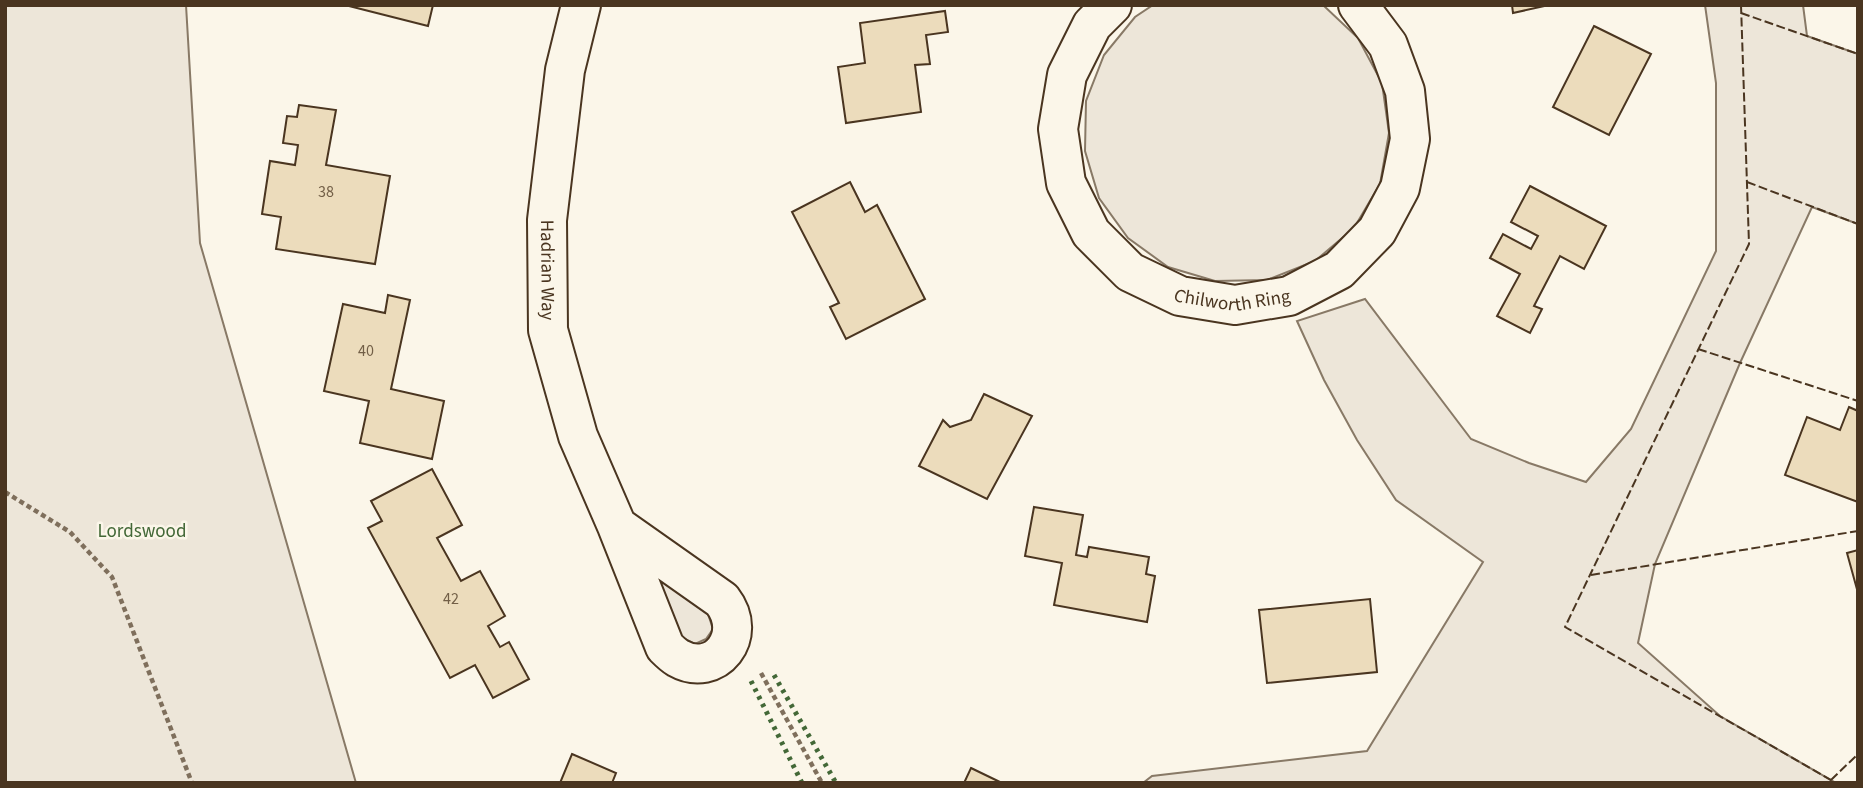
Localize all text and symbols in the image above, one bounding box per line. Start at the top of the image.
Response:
house number: 38 [318,181,334,203]
street label: Hadrian Way [533,220,561,321]
street label: Chilworth Ring [1169,281,1293,318]
house number: 40 [358,340,374,362]
park label: Lordswood [98,518,186,545]
house number: 42 [443,588,459,610]

